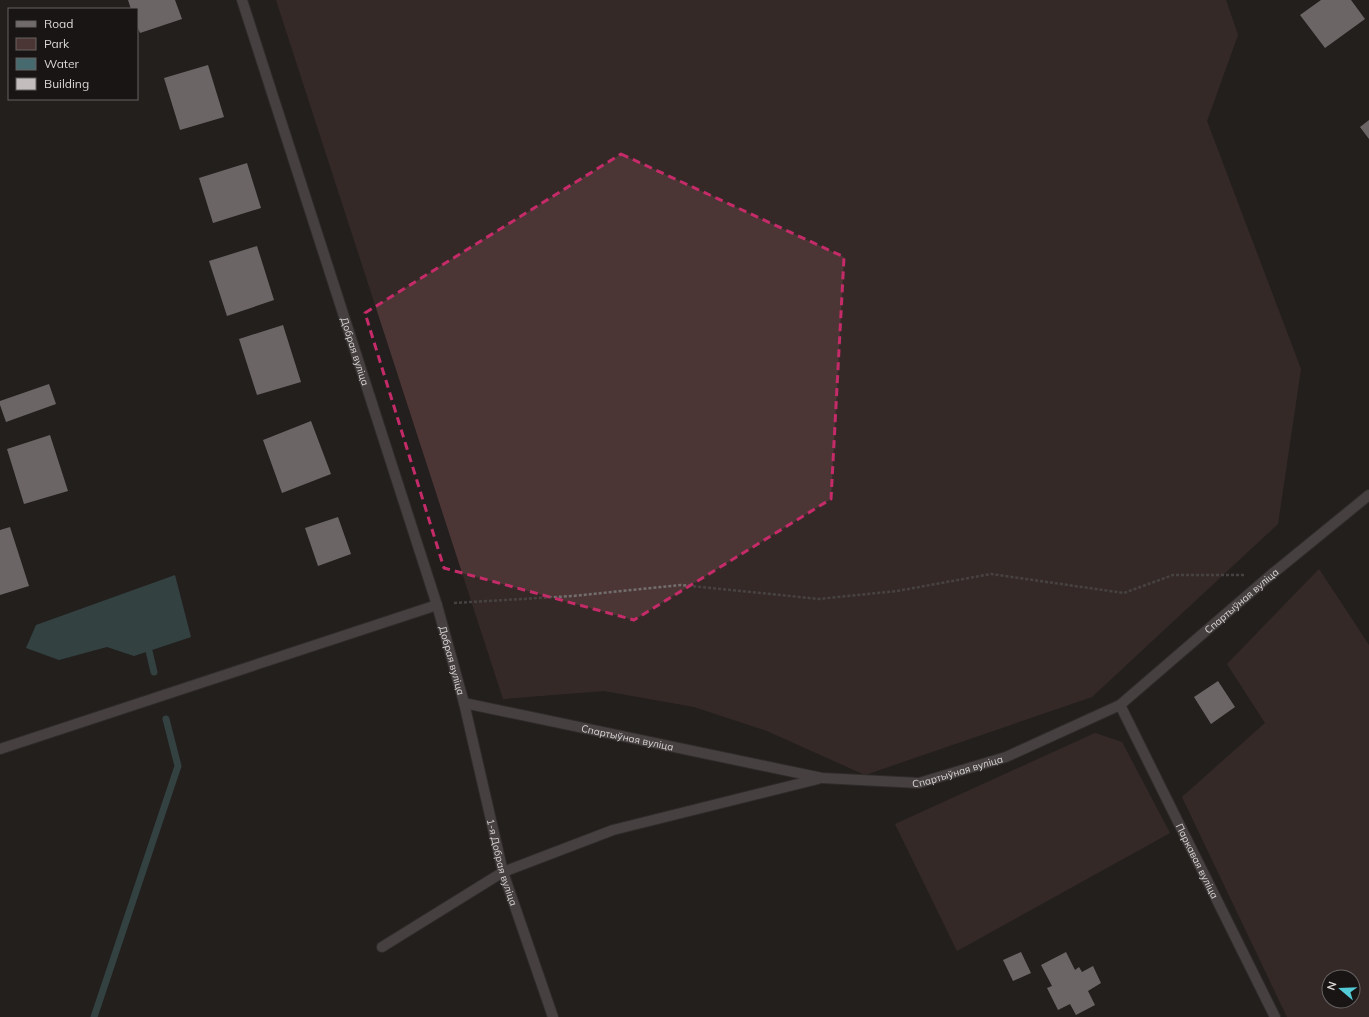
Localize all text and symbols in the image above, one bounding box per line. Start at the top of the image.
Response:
legend [8,8,138,100]
text: Road [44,16,73,31]
text: Park [44,36,70,51]
text: Water [44,56,80,71]
text: Building [44,76,89,91]
street label: Добрая вуліца [338,315,372,387]
street label: Спартыўная вуліца [1202,565,1281,637]
street label: Добрая вуліца [436,624,467,697]
street label: Спартыўная вуліца [580,722,675,754]
street label: Спартыўная вуліца [912,752,1004,790]
street label: 1-я Добрая вуліца [484,817,520,907]
street label: Паркавая вуліца [1173,821,1221,901]
north arrow [1321,969,1361,1009]
text: N [1324,980,1340,992]

